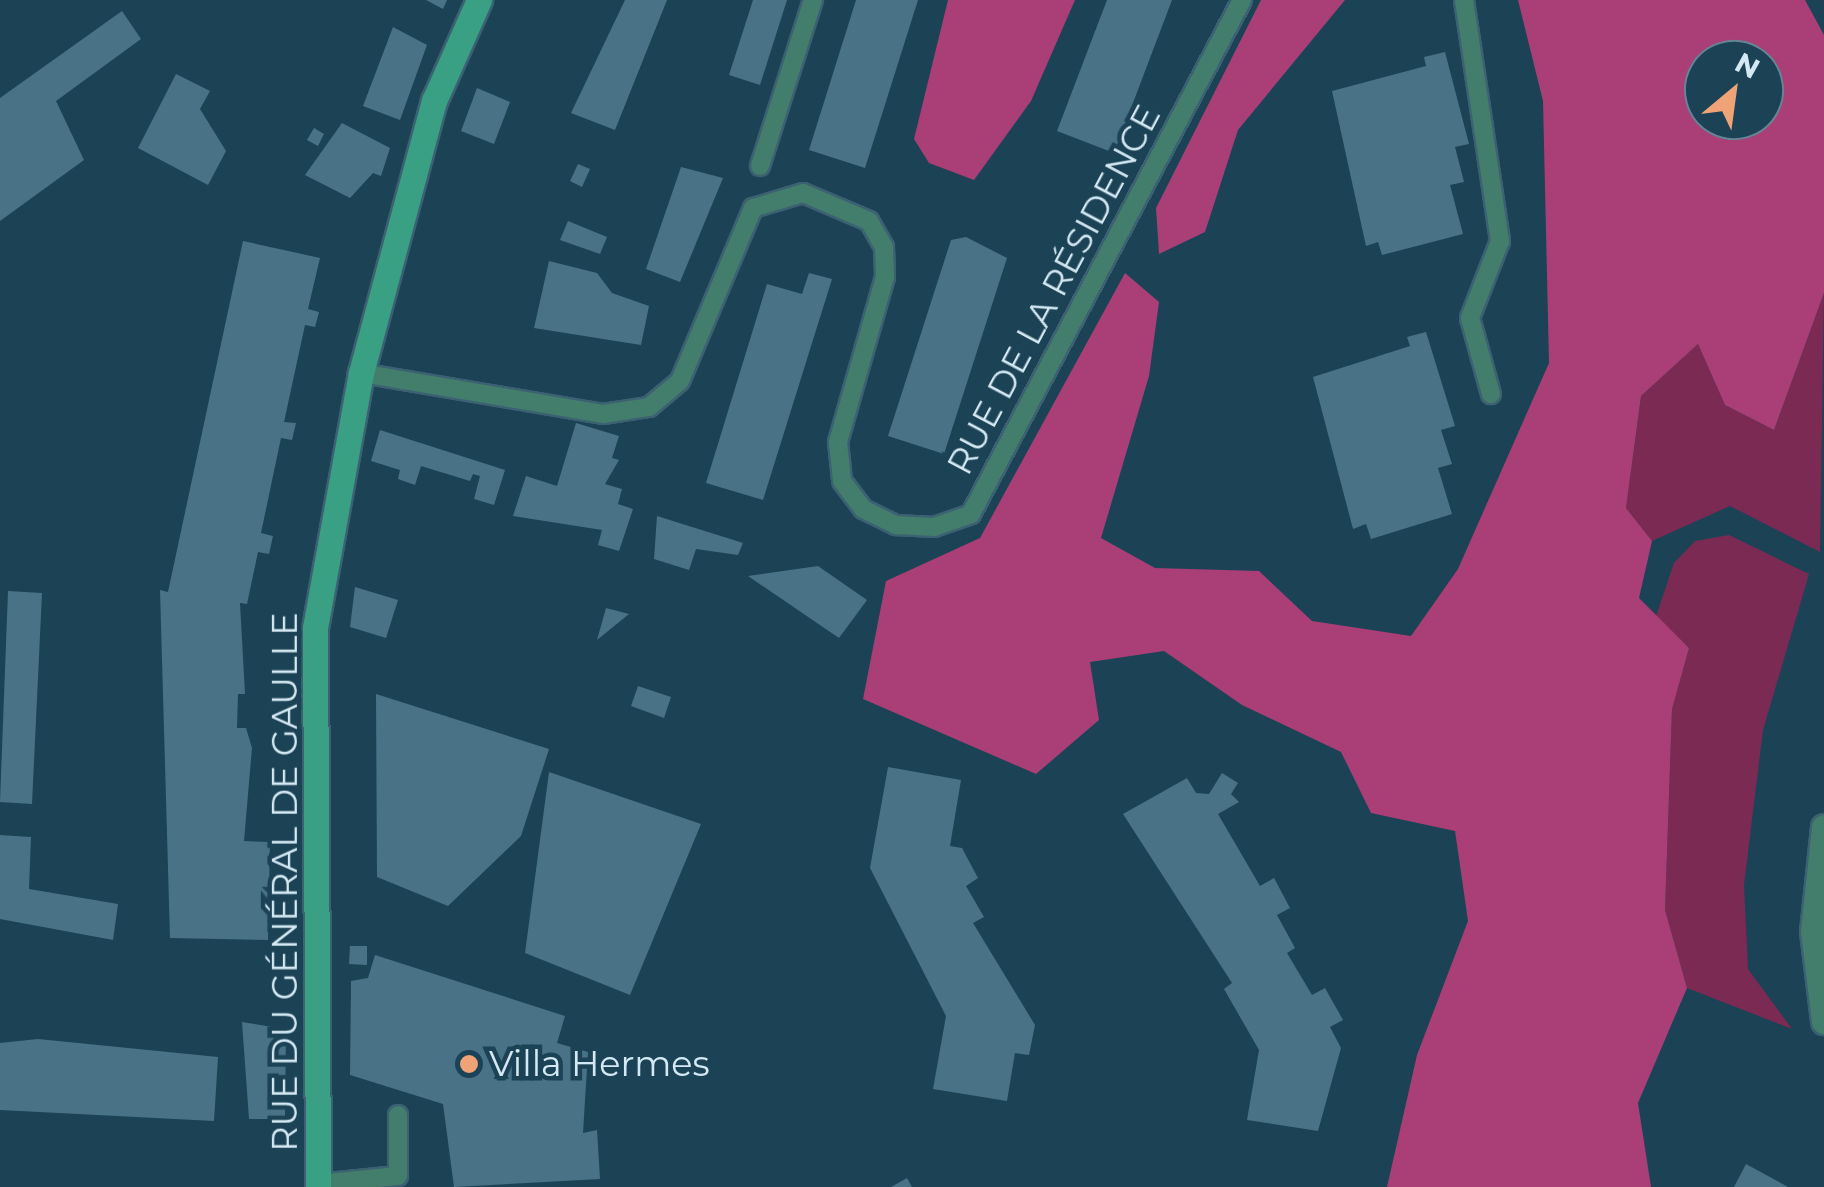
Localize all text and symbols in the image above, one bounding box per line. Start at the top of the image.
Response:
north arrow [1684,40,1784,140]
text: N [1729,45,1766,86]
street label: RUE DE LA RÉSIDENCE [939,98,1169,482]
street label: RUE DU GÉNÉRAL DE GAULLE [264,612,306,1152]
place label: Villa Hermes [489,1043,710,1085]
marker: Villa Hermes [458,1053,480,1075]

